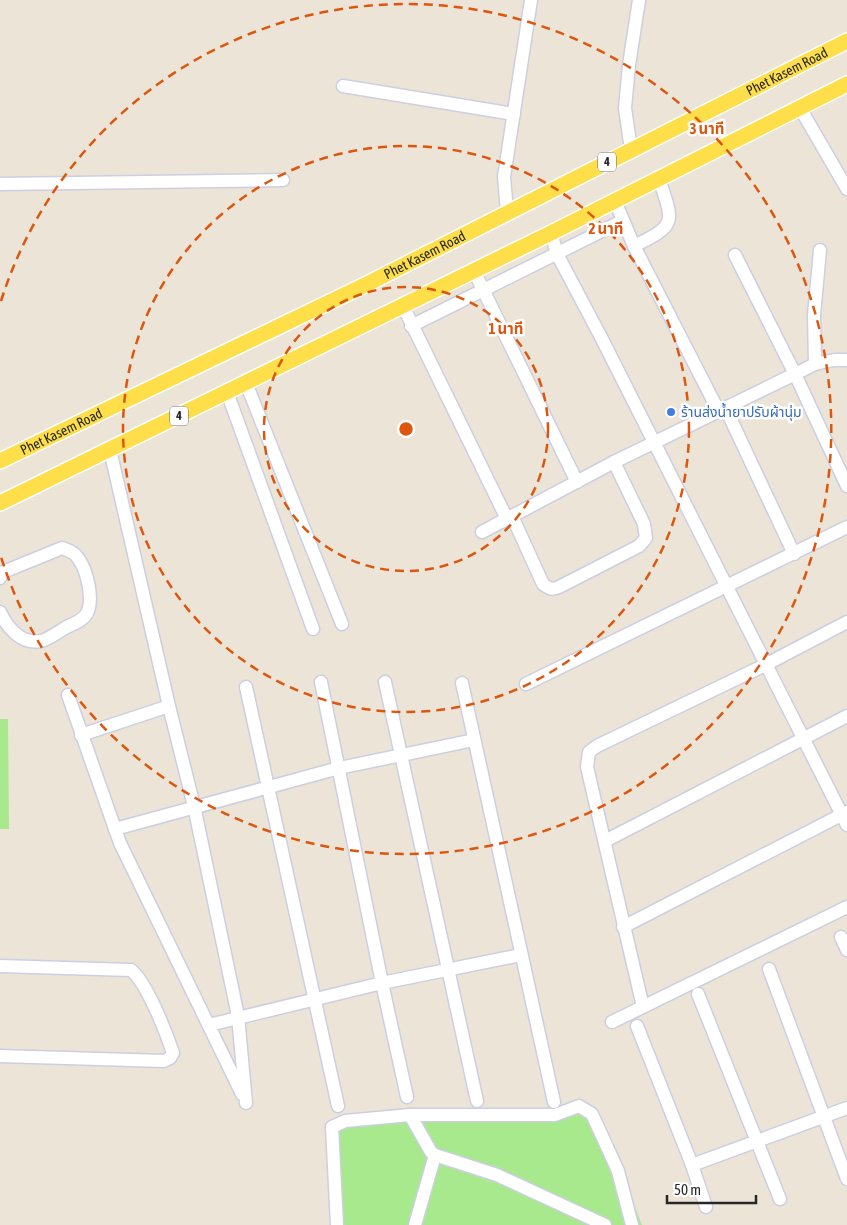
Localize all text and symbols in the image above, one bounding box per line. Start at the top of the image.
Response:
street label: Phet Kasem Road [743,44,830,99]
text: 3 นาที [690,120,724,137]
road number: 4 [598,152,616,172]
text: 2 นาที [589,220,623,237]
street label: Phet Kasem Road [381,228,468,282]
text: 1 นาที [489,320,523,337]
place label: ร้านส่งน้ำยาปรับผ้านุ่ม [681,402,802,421]
street label: Phet Kasem Road [18,405,105,458]
road number: 4 [170,406,188,426]
marker: ร้านส่งน้ำยาปรับผ้านุ่ม [665,406,677,418]
centre of rings [397,420,415,438]
scale bar [667,1172,756,1204]
text: 50 m [674,1181,701,1198]

